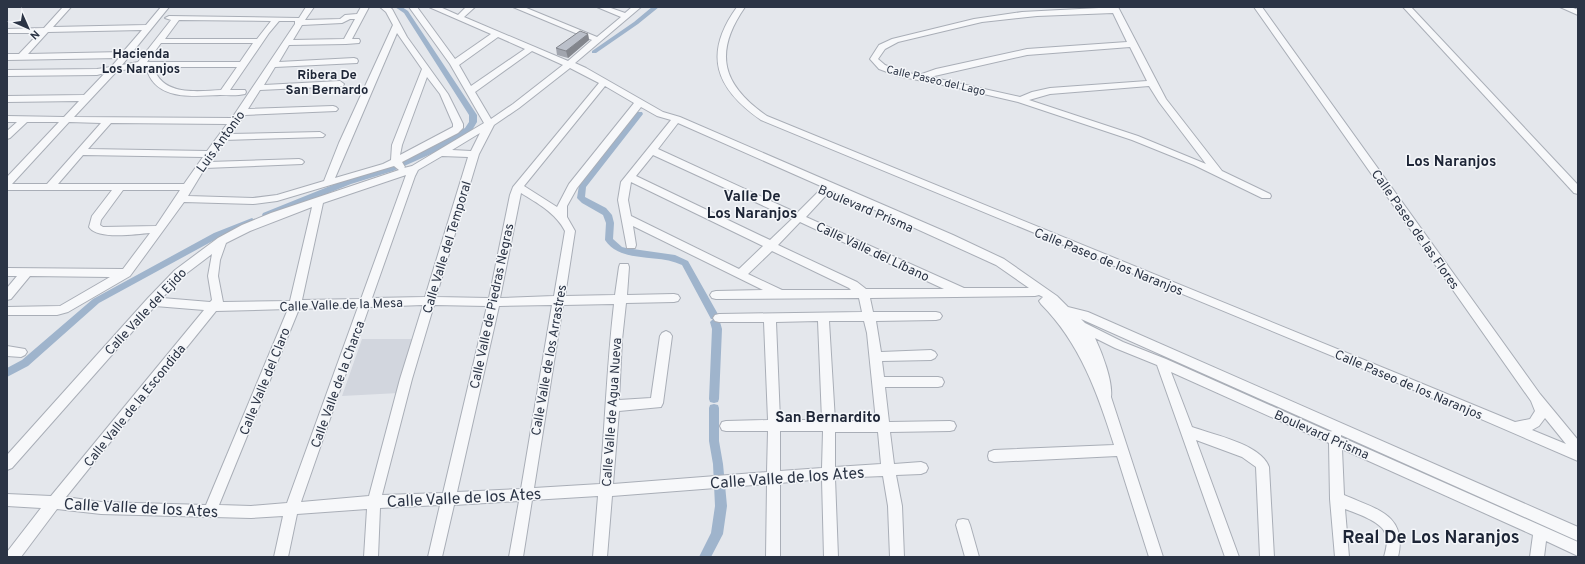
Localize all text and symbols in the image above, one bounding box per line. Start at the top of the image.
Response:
north arrow [8,8,48,48]
text: N [27,27,42,42]
district label: Hacienda Los Naranjos [102,47,180,78]
street label: Calle Paseo del Lago [885,63,987,99]
district label: Ribera De San Bernardo [286,68,368,99]
street label: Luis Antonio [194,108,249,176]
district label: Los Naranjos [1406,153,1496,172]
street label: Calle Paseo de las Flores [1367,167,1462,293]
street label: Calle Valle del Temporal [420,179,476,316]
street label: Boulevard Prisma [815,182,915,237]
district label: Valle De Los Naranjos [707,188,797,224]
street label: Calle Valle del Líbano [813,219,931,286]
street label: Calle Valle de Piedras Negras [468,222,518,391]
street label: Calle Paseo de los Naranjos [1031,226,1185,300]
street label: Calle Valle del Ejido [102,266,191,359]
street label: Calle Valle de los Arrastres [529,284,571,437]
street label: Calle Valle de la Mesa [279,296,403,316]
street label: Calle Valle de la Charca [308,319,369,451]
street label: Calle Valle del Claro [237,326,295,438]
street label: Calle Valle de Agua Nueva [600,337,626,487]
street label: Calle Valle de la Escondida [81,342,190,471]
street label: Calle Paseo de los Naranjos [1332,347,1485,424]
street label: Boulevard Prisma [1271,408,1371,464]
district label: San Bernardito [775,409,881,428]
street label: Calle Valle de los Ates [709,464,865,494]
street label: Calle Valle de los Ates [386,485,542,513]
street label: Calle Valle de los Ates [63,495,219,523]
district label: Real De Los Naranjos [1342,527,1520,550]

